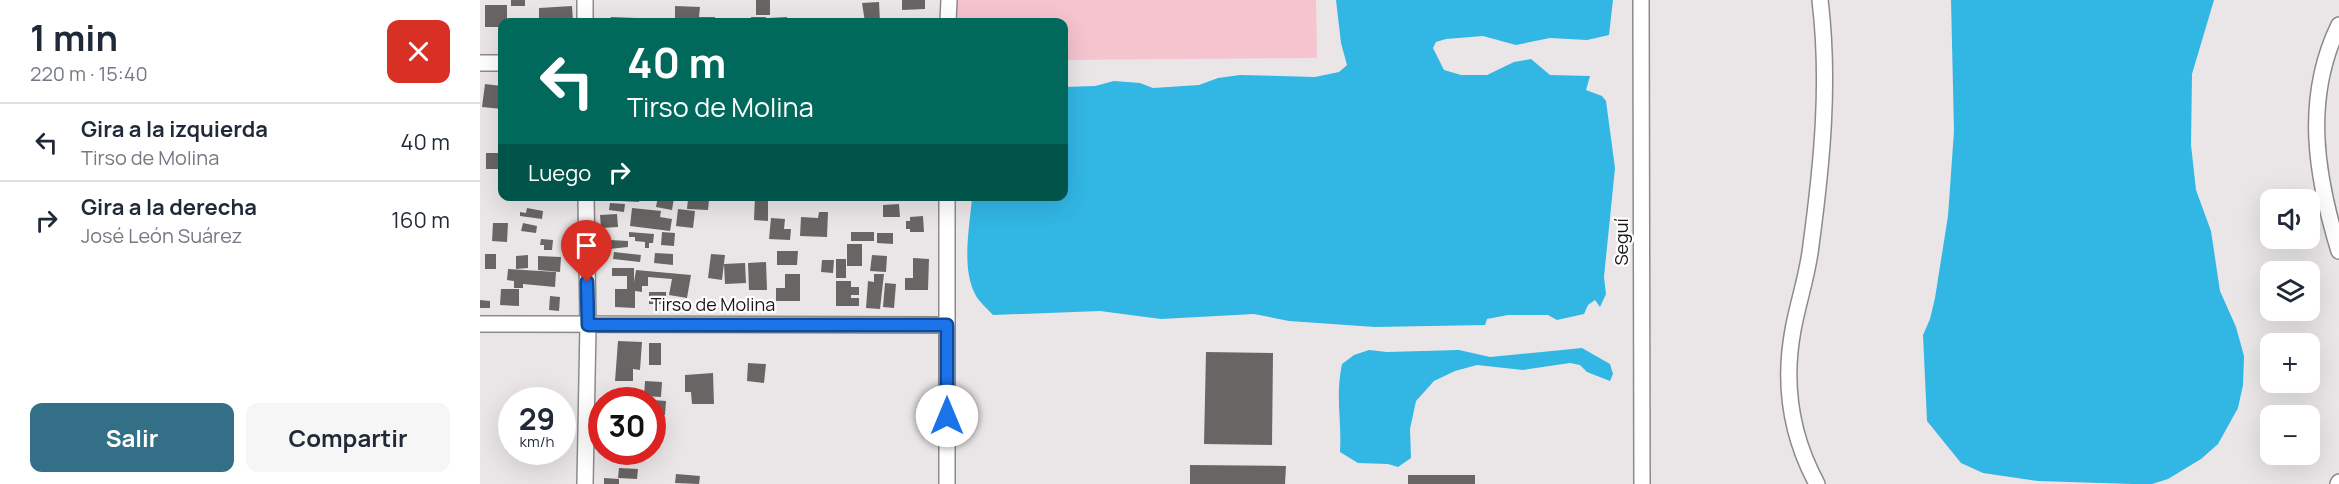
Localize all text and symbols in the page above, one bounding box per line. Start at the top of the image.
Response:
text: 1 min [30,13,118,62]
button: close [387,20,450,83]
text: 40 m [627,33,726,91]
icon: left [528,42,606,120]
text: 220 m · 15:40 [30,60,148,87]
text: Tirso de Molina [627,88,814,125]
text: Gira a la izquierda [81,114,268,144]
icon: left [30,126,63,159]
text: 40 m [401,127,450,157]
text: Tirso de Molina [81,144,219,171]
icon: right [603,156,636,189]
text: Luego [528,158,591,188]
map controls [2260,189,2320,465]
button: sound [2260,189,2320,249]
text: Gira a la derecha [81,192,257,222]
icon: right [30,204,63,237]
text: 160 m [391,205,450,235]
street label: Seguí [1609,218,1633,266]
pin [561,220,612,282]
text: José León Suárez [81,222,242,249]
icon: arrive [570,229,603,262]
button: layers [2260,261,2320,321]
street label: Tirso de Molina [651,292,775,316]
button: + [2260,333,2320,393]
position arrow [915,384,979,448]
speed limit sign: 30 [588,387,666,465]
text: 29 [519,398,555,439]
button: Salir [30,403,234,472]
button: Compartir [246,403,450,472]
button: − [2260,405,2320,465]
text: km/h [520,431,554,452]

